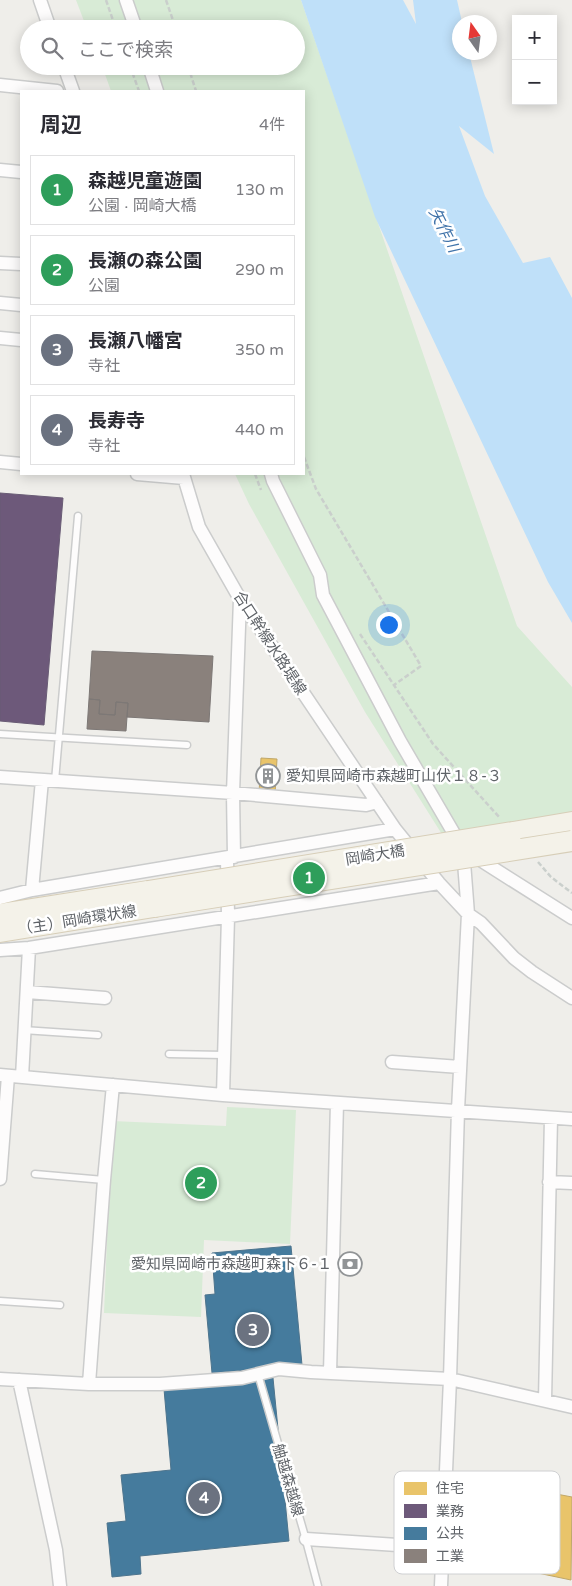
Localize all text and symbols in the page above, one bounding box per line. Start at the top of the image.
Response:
north arrow [452,15,497,60]
map controls [512,15,557,105]
button: + [512,15,557,60]
search box [20,20,305,75]
icon: search [38,34,66,62]
text: ここで検索 [78,39,173,61]
button: − [512,60,557,105]
text: 周辺 [40,113,82,138]
text: 4件 [259,115,285,135]
text: 森越児童遊園 [88,170,202,192]
text: 1 [52,180,62,200]
text: 130 m [235,180,284,200]
text: 公園 · 岡崎大橋 [88,196,196,216]
water label: 矢作川 [424,204,465,258]
text: 長瀬の森公園 [88,250,202,272]
text: 2 [52,260,62,280]
text: 290 m [235,260,284,280]
text: 公園 [88,276,120,296]
text: 長瀬八幡宮 [88,330,183,352]
text: 3 [52,340,62,360]
text: 350 m [235,340,284,360]
text: 寺社 [88,356,120,376]
text: 長寿寺 [88,410,145,432]
text: 4 [52,420,62,440]
text: 440 m [235,420,284,440]
text: 寺社 [88,436,120,456]
street label: 合口幹線水路堤線 [230,588,310,698]
your location [376,612,402,638]
building icon: 愛知県岡崎市森越町山伏１８‐３ [255,763,281,789]
place label: 愛知県岡崎市森越町山伏１８‐３ [286,767,502,785]
street label: 岡崎大橋 [344,841,406,869]
pin: 1 [293,859,325,897]
street label: （主）岡崎環状線 [16,902,138,938]
pin: 2 [185,1164,217,1202]
bank icon: 愛知県岡崎市森越町森下６‐１ [337,1251,363,1277]
place label: 愛知県岡崎市森越町森下６‐１ [131,1255,332,1273]
pin: 3 [237,1311,269,1349]
street label: 舳越森越線 [269,1441,307,1519]
legend [394,1471,560,1574]
pin: 4 [188,1479,220,1517]
text: 住宅 [436,1480,464,1497]
text: 業務 [436,1503,464,1520]
text: 公共 [436,1525,464,1542]
text: 工業 [436,1548,464,1565]

